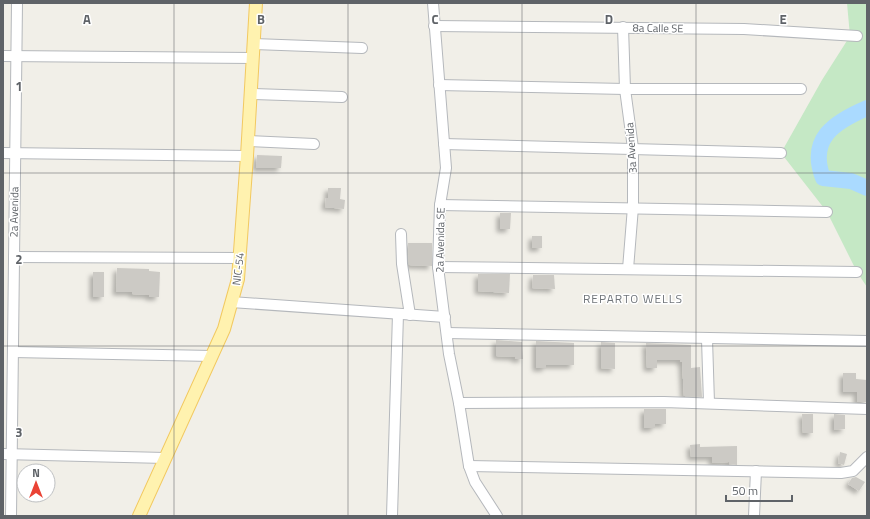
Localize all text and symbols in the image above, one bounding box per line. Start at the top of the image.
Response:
text: A [83,9,91,29]
text: B [257,9,265,29]
text: C [431,9,439,29]
text: D [605,9,613,29]
text: E [779,9,787,29]
street label: 8a Calle SE [633,20,683,36]
text: 1 [15,76,23,96]
street label: 3a Avenida [621,122,641,174]
street label: 2a Avenida [6,186,22,238]
street label: 2a Avenida SE [431,207,449,273]
text: 2 [15,249,23,269]
street label: NIC-54 [228,252,248,286]
district label: REPARTO WELLS [583,289,683,308]
text: 3 [15,422,23,442]
north arrow [16,463,56,503]
text: N [32,465,40,481]
scale bar [726,477,792,503]
text: 50 m [732,481,758,500]

